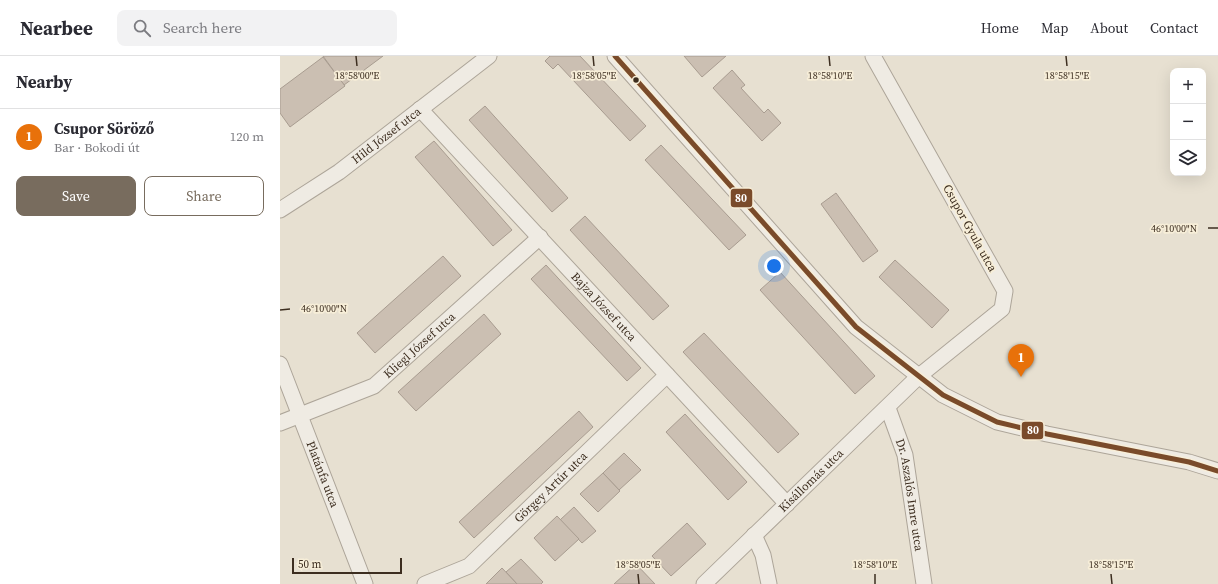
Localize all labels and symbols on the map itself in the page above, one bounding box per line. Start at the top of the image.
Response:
text: 18°58'00"E [335,69,379,82]
text: 18°58'05"E [572,69,616,82]
text: 18°58'10"E [808,69,852,82]
text: 18°58'15"E [1045,69,1089,82]
unlabelled marker [631,75,641,85]
street label: Hild József utca [348,103,425,167]
street label: Csupor Gyula utca [939,181,1001,275]
line badge: 80 [730,188,753,208]
text: 80 [735,191,747,206]
text: 46°10'00"N [1151,222,1197,235]
your location [764,256,784,276]
street label: Bajza József utca [568,269,640,345]
text: 46°10'00"N [301,302,347,315]
street label: Kliegl József utca [380,308,459,382]
pin: 1 [1008,344,1034,377]
line badge: 80 [1021,421,1044,440]
text: 80 [1027,423,1039,438]
street label: Dr. Aszalós Imre utca [892,436,927,553]
street label: Platánfa utca [302,439,343,510]
street label: Kisállomás utca [775,445,848,516]
street label: Görgey Artúr utca [511,448,591,526]
scale bar [292,556,402,575]
text: 18°58'05"E [616,558,660,571]
text: 18°58'10"E [853,558,897,571]
text: 18°58'15"E [1089,558,1133,571]

